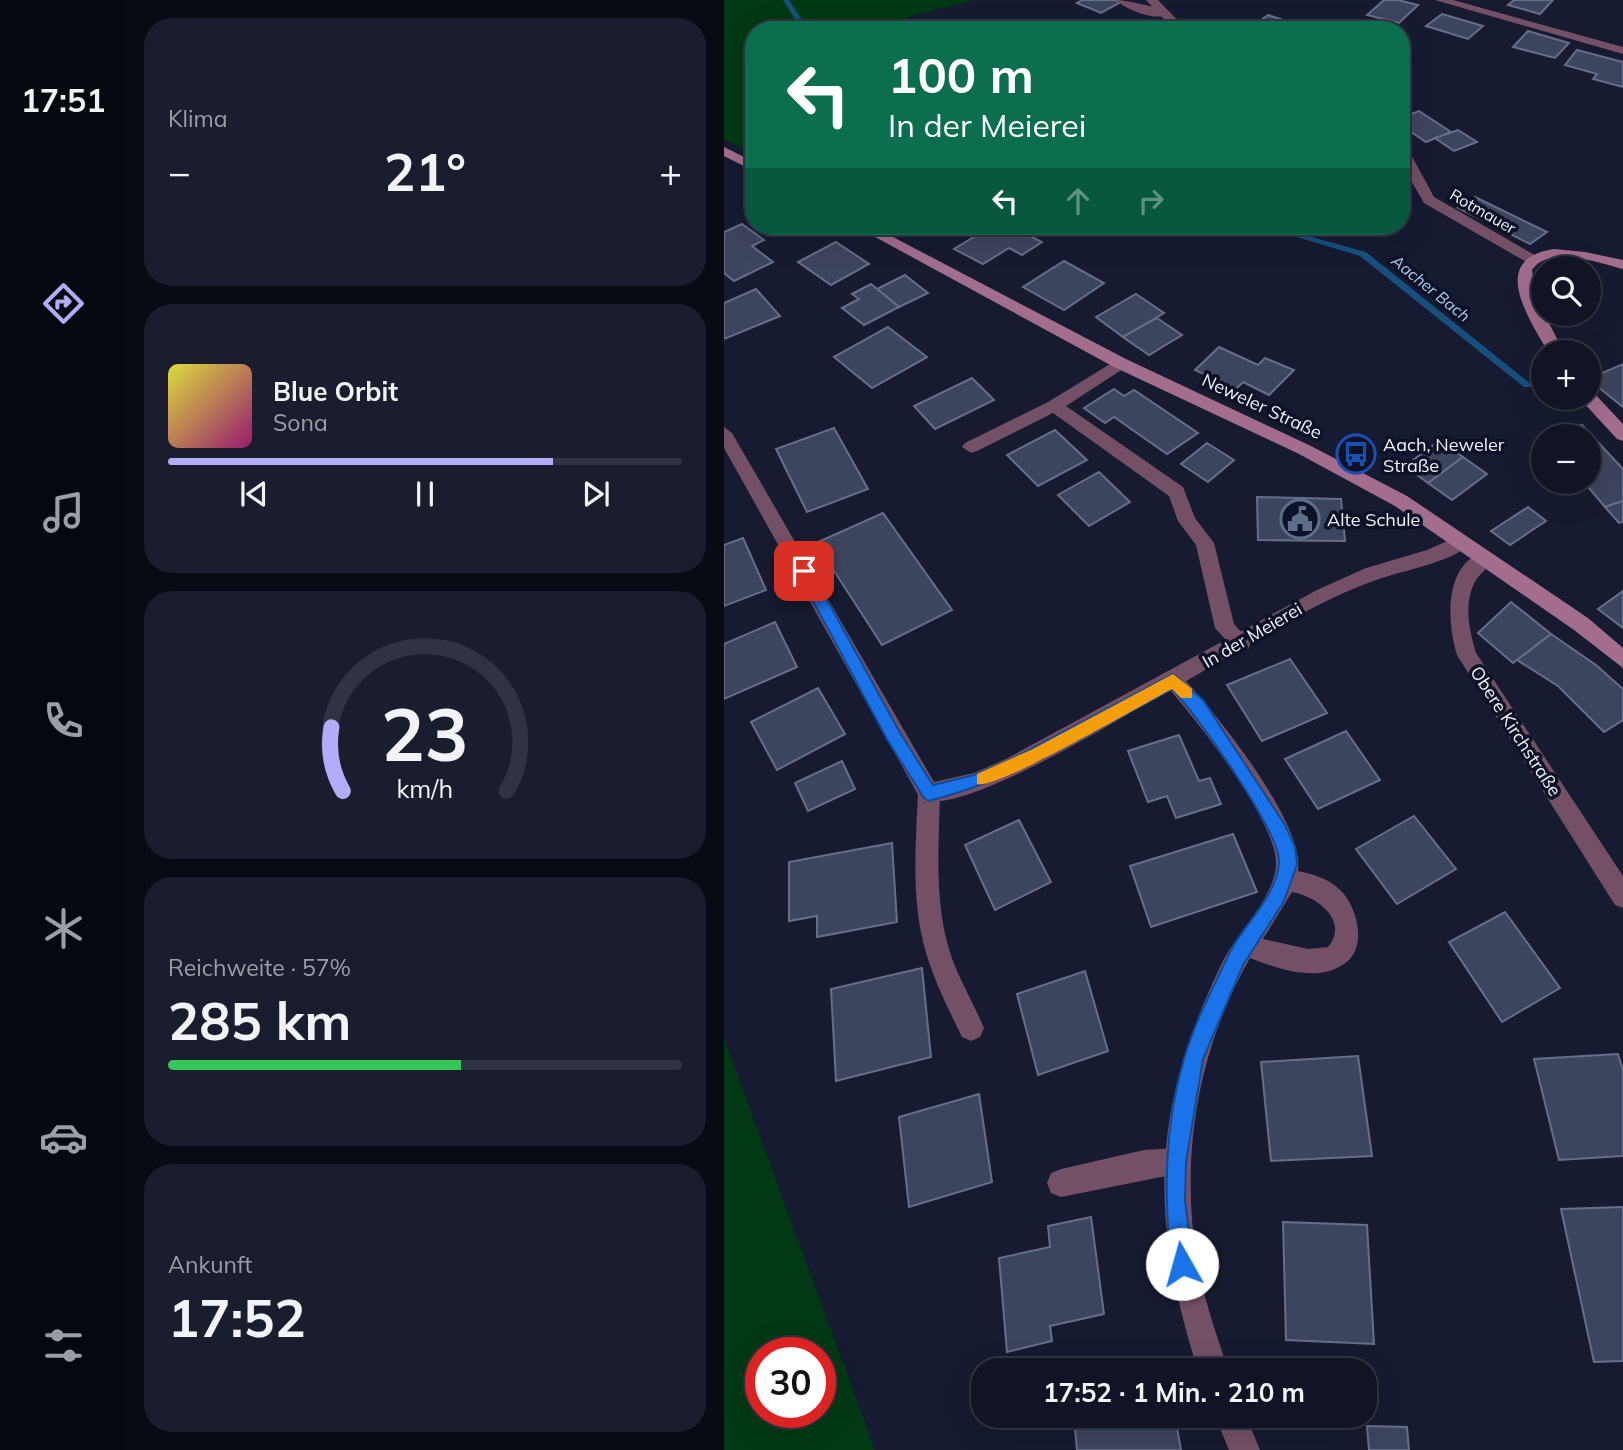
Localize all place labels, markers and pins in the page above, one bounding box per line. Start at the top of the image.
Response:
bus stop icon: Aach, Neweler Straße [1335,433,1377,475]
place label: Aach, Neweler Straße [1383,433,1505,477]
public building icon: Alte Schule [1279,498,1321,540]
place label: Alte Schule [1327,508,1420,531]
pin [774,541,834,601]

